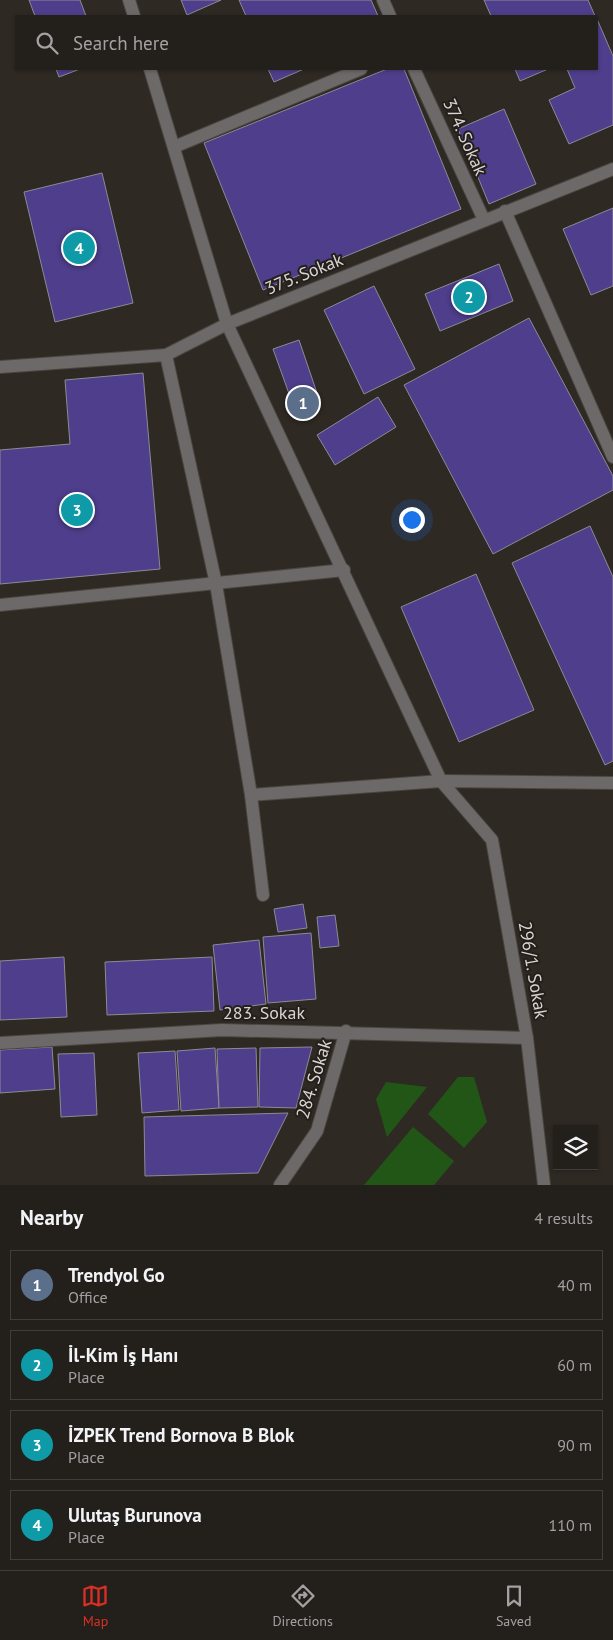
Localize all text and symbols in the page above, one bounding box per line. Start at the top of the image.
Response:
search box [15,15,598,70]
icon: search [33,29,61,57]
text: Search here [73,31,169,55]
street label: 374. Sokak [438,95,493,179]
pin: 4 [63,229,95,267]
street label: 375. Sokak [261,247,347,300]
pin: 2 [453,278,485,316]
pin: 1 [287,384,319,422]
pin: 3 [61,491,93,529]
your location [399,507,425,533]
street label: 296/1. Sokak [514,920,553,1021]
street label: 283. Sokak [223,1001,305,1024]
street label: 284. Sokak [291,1036,337,1121]
map controls [553,1125,598,1170]
button: layers [553,1125,598,1170]
text: Nearby [20,1204,83,1231]
text: 4 results [534,1208,593,1228]
text: Trendyol Go [68,1263,165,1287]
text: 1 [32,1275,42,1295]
text: 40 m [557,1275,592,1295]
text: Office [68,1287,108,1307]
text: İl-Kim İş Hanı [68,1343,178,1367]
text: 2 [32,1355,42,1375]
text: 60 m [557,1355,592,1375]
text: Place [68,1367,105,1387]
text: İZPEK Trend Bornova B Blok [68,1423,294,1447]
text: 3 [32,1435,42,1455]
text: 90 m [557,1435,592,1455]
text: Place [68,1447,105,1467]
text: Ulutaş Burunova [68,1503,202,1527]
text: 4 [32,1515,42,1535]
text: 110 m [549,1515,592,1535]
text: Place [68,1527,105,1547]
tab: Map [81,1582,109,1630]
tab: Directions [272,1582,333,1630]
tab: Saved [496,1582,532,1630]

